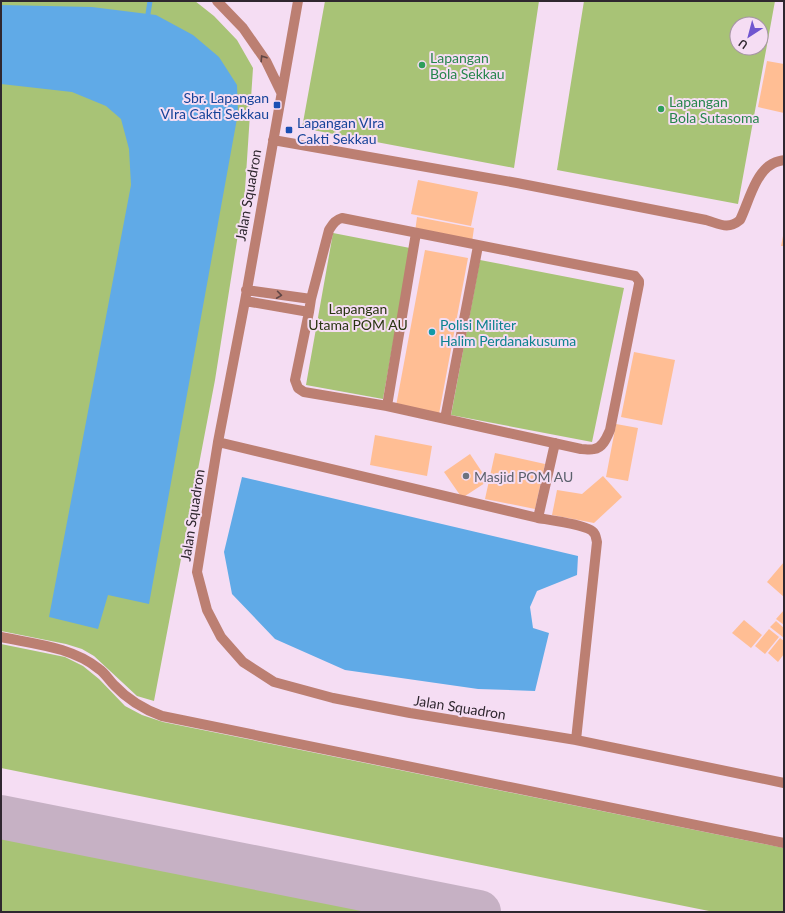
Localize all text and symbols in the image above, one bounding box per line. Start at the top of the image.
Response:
north arrow [729,16,769,56]
text: U [736,37,750,52]
place label: Lapangan Bola Sekkau [430,49,505,82]
one-way arrow [260,55,268,62]
marker: Lapangan Bola Sekkau [417,60,427,70]
place label: Sbr. Lapangan VIra Cakti Sekkau [161,89,269,122]
place label: Lapangan Bola Sutasoma [669,93,759,126]
marker: Sbr. Lapangan VIra Cakti Sekkau [272,100,282,110]
marker: Lapangan Bola Sutasoma [656,104,666,114]
place label: Lapangan VIra Cakti Sekkau [297,114,384,147]
marker: Lapangan VIra Cakti Sekkau [284,125,294,135]
street label: Jalan Squadron [232,148,264,242]
one-way arrow [275,290,282,299]
park label: Lapangan Utama POM AU [308,300,408,333]
place label: Polisi Militer Halim Perdanakusuma [440,316,576,349]
marker: Polisi Militer Halim Perdanakusuma [427,327,437,337]
street label: Jalan Squadron [176,468,208,562]
place label: Masjid POM AU [474,468,573,485]
marker: Masjid POM AU [461,471,471,481]
street label: Jalan Squadron [413,691,507,723]

